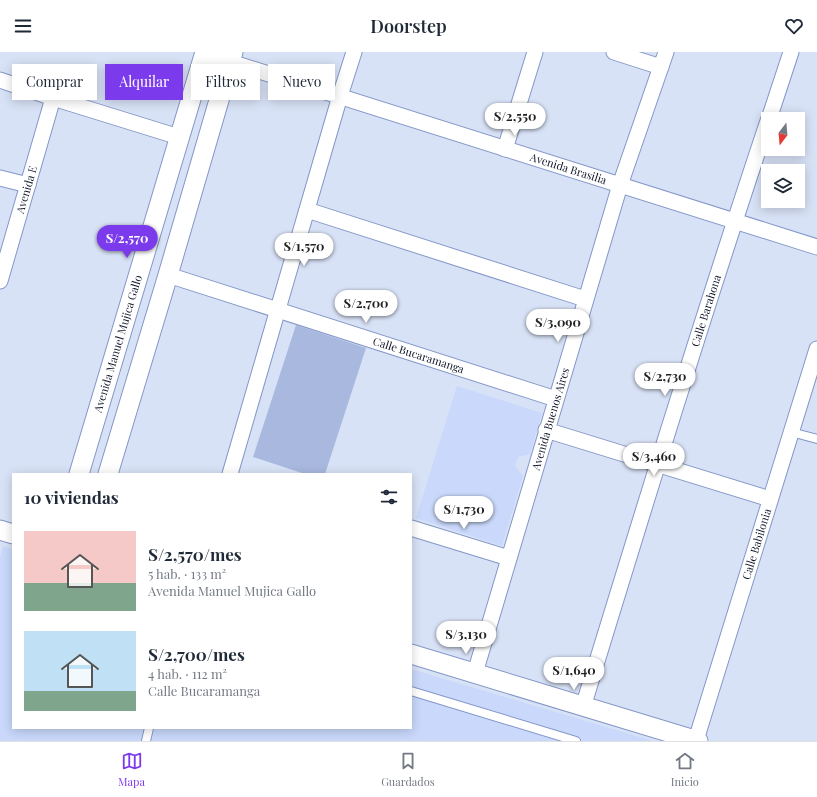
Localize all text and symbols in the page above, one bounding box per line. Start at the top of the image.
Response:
text: Doorstep [370,14,447,38]
icon: menu [12,15,34,37]
icon: heart [783,15,805,37]
chip: Comprar [12,64,97,100]
chip: Alquilar [105,64,183,100]
chip: Filtros [191,64,260,100]
chip: Nuevo [268,64,335,100]
pin: S/2,550 [478,103,552,137]
text: S/2,550 [494,107,536,124]
north arrow [761,112,805,156]
map controls [761,112,805,208]
street label: Avenida Brasilia [527,149,609,187]
street label: Avenida E [12,164,40,216]
button: layers [761,164,805,208]
pin: S/2,570 [90,225,164,259]
text: S/2,570 [106,229,148,246]
pin: S/1,570 [267,233,341,267]
text: S/1,570 [284,237,324,254]
street label: Calle Barahona [687,272,724,348]
street label: Avenida Manuel Mujica Gallo [90,273,145,415]
pin: S/2,700 [329,290,403,324]
text: S/2,700 [344,294,388,311]
pin: S/3,090 [521,309,595,343]
text: S/3,090 [535,313,581,330]
street label: Calle Bucaramanga [371,333,467,376]
pin: S/2,730 [628,363,702,397]
street label: Avenida Buenos Aires [527,366,572,473]
text: S/2,730 [644,367,686,384]
pin: S/3,460 [617,443,691,477]
text: S/3,460 [632,447,676,464]
text: 10 viviendas [24,486,119,508]
icon: filters [378,486,400,508]
pin: S/1,730 [427,496,501,530]
text: S/1,730 [443,500,485,517]
street label: Calle Babilonia [738,506,774,581]
text: S/2,570/mes [148,543,242,565]
icon: home [56,547,104,595]
text: 5 hab. · 133 m² [148,565,226,582]
text: Avenida Manuel Mujica Gallo [148,582,316,599]
pin: S/3,130 [429,621,503,655]
text: S/3,130 [445,625,487,642]
text: S/2,700/mes [148,643,245,665]
icon: home [56,647,104,695]
pin: S/1,640 [537,657,611,691]
text: S/1,640 [552,661,596,678]
text: 4 hab. · 112 m² [148,665,227,682]
text: Calle Bucaramanga [148,682,260,699]
tab: Mapa [118,750,145,789]
tab: Guardados [381,750,435,789]
tab: Inicio [671,750,699,789]

